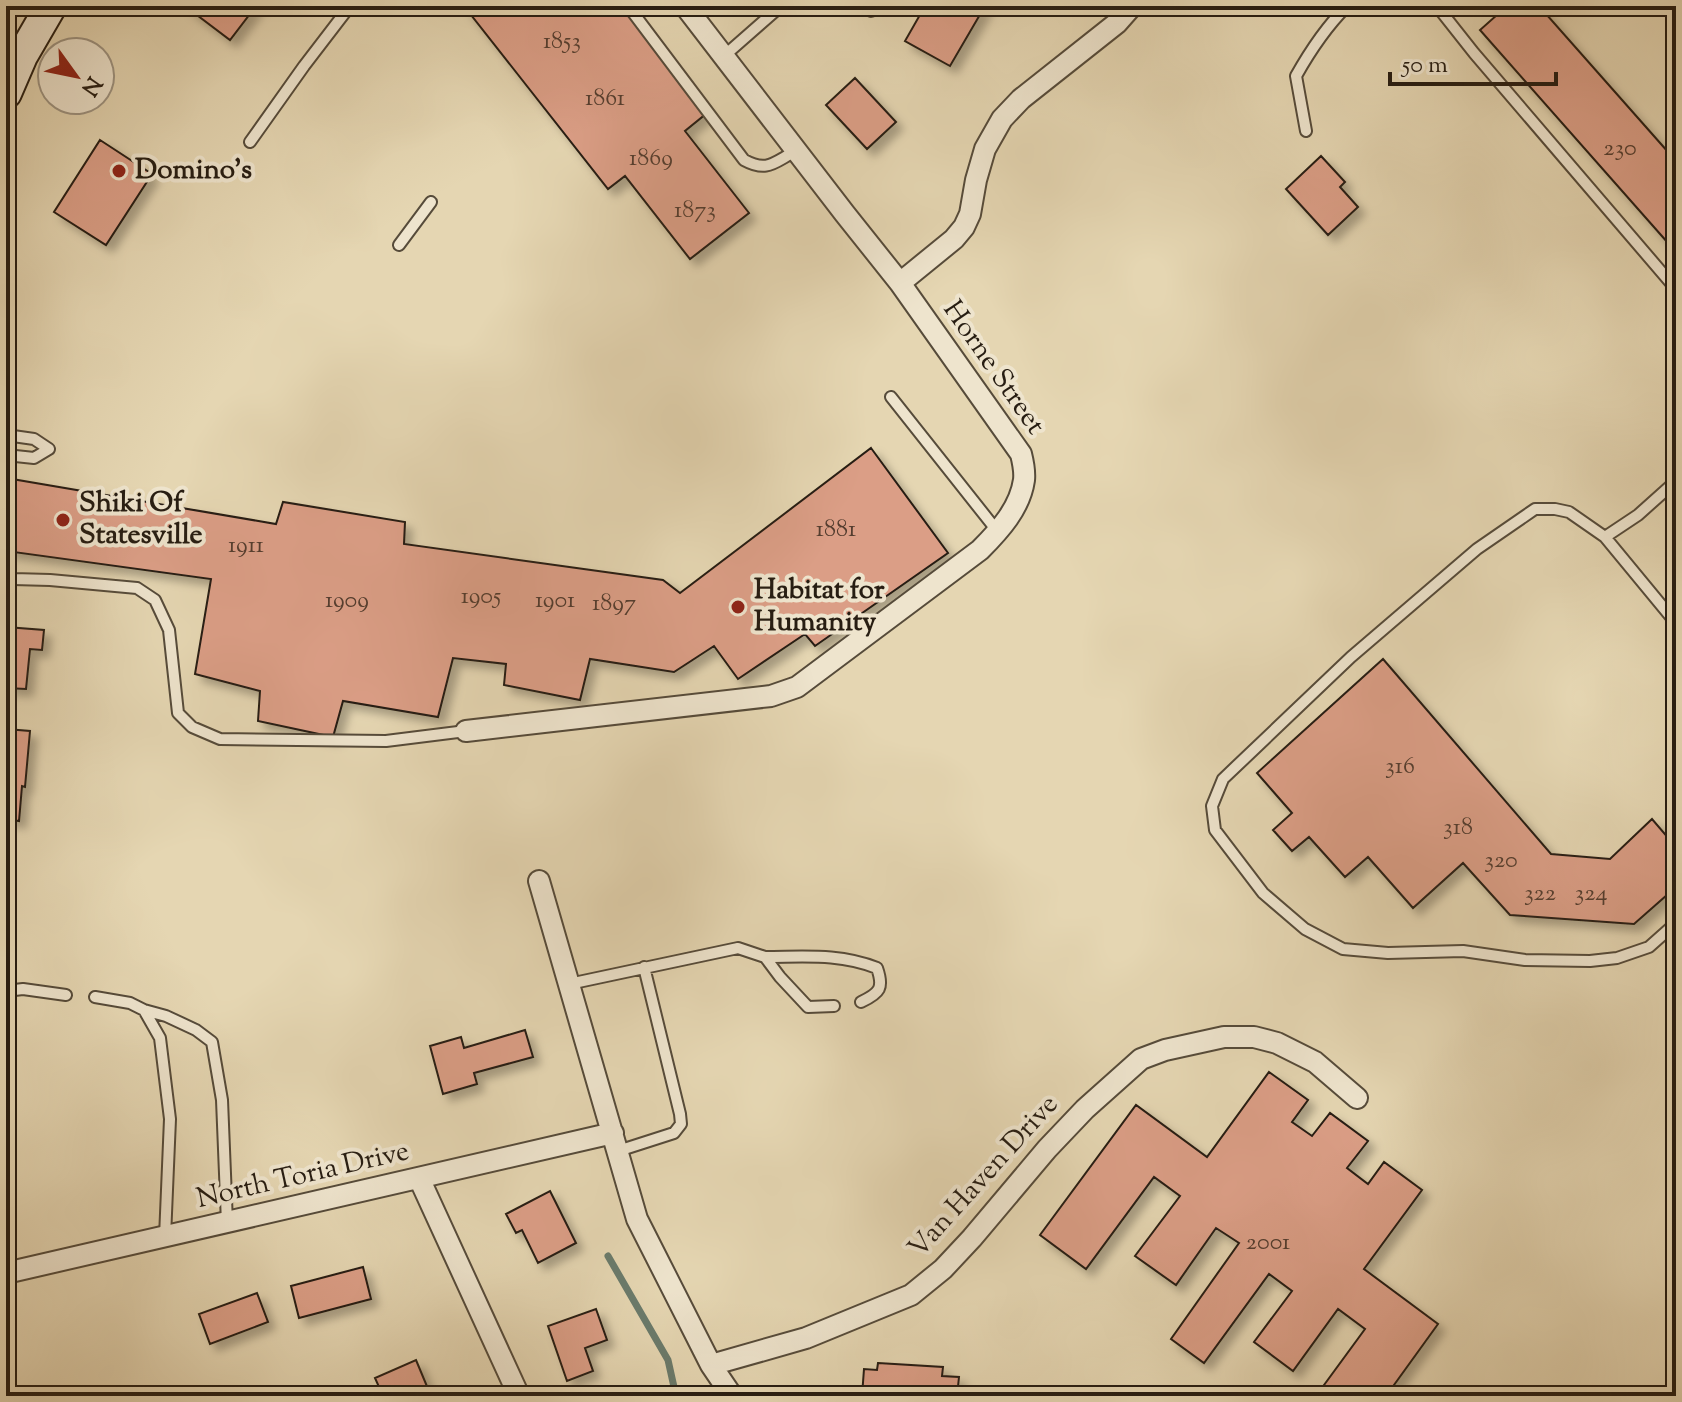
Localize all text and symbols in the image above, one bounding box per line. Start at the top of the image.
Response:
house number: 1853 [543,25,581,59]
north arrow [36,36,116,116]
scale bar [1390,36,1556,86]
text: 50 m [1400,49,1448,83]
text: N [72,69,108,102]
house number: 1861 [585,82,625,116]
house number: 230 [1603,132,1637,166]
house number: 1869 [629,142,673,176]
place label: Domino's [135,151,252,191]
marker: Domino's [110,162,128,180]
house number: 1873 [674,194,716,228]
street label: Horne Street [932,293,1054,444]
place label: Shiki Of Statesville [79,484,203,556]
marker: Shiki Of Statesville [54,511,72,529]
house number: 1881 [816,513,856,547]
house number: 1911 [228,529,264,563]
place label: Habitat for Humanity [754,571,885,643]
house number: 1905 [461,580,501,614]
house number: 1909 [325,584,369,618]
house number: 1901 [535,584,575,618]
house number: 1897 [592,587,636,621]
marker: Habitat for Humanity [729,598,747,616]
house number: 316 [1385,750,1415,784]
house number: 318 [1443,811,1473,845]
house number: 320 [1484,844,1518,878]
house number: 322 [1524,877,1556,911]
house number: 324 [1574,877,1608,911]
street label: Van Haven Drive [900,1086,1068,1268]
street label: North Toria Drive [193,1132,413,1220]
house number: 2001 [1246,1226,1290,1260]

